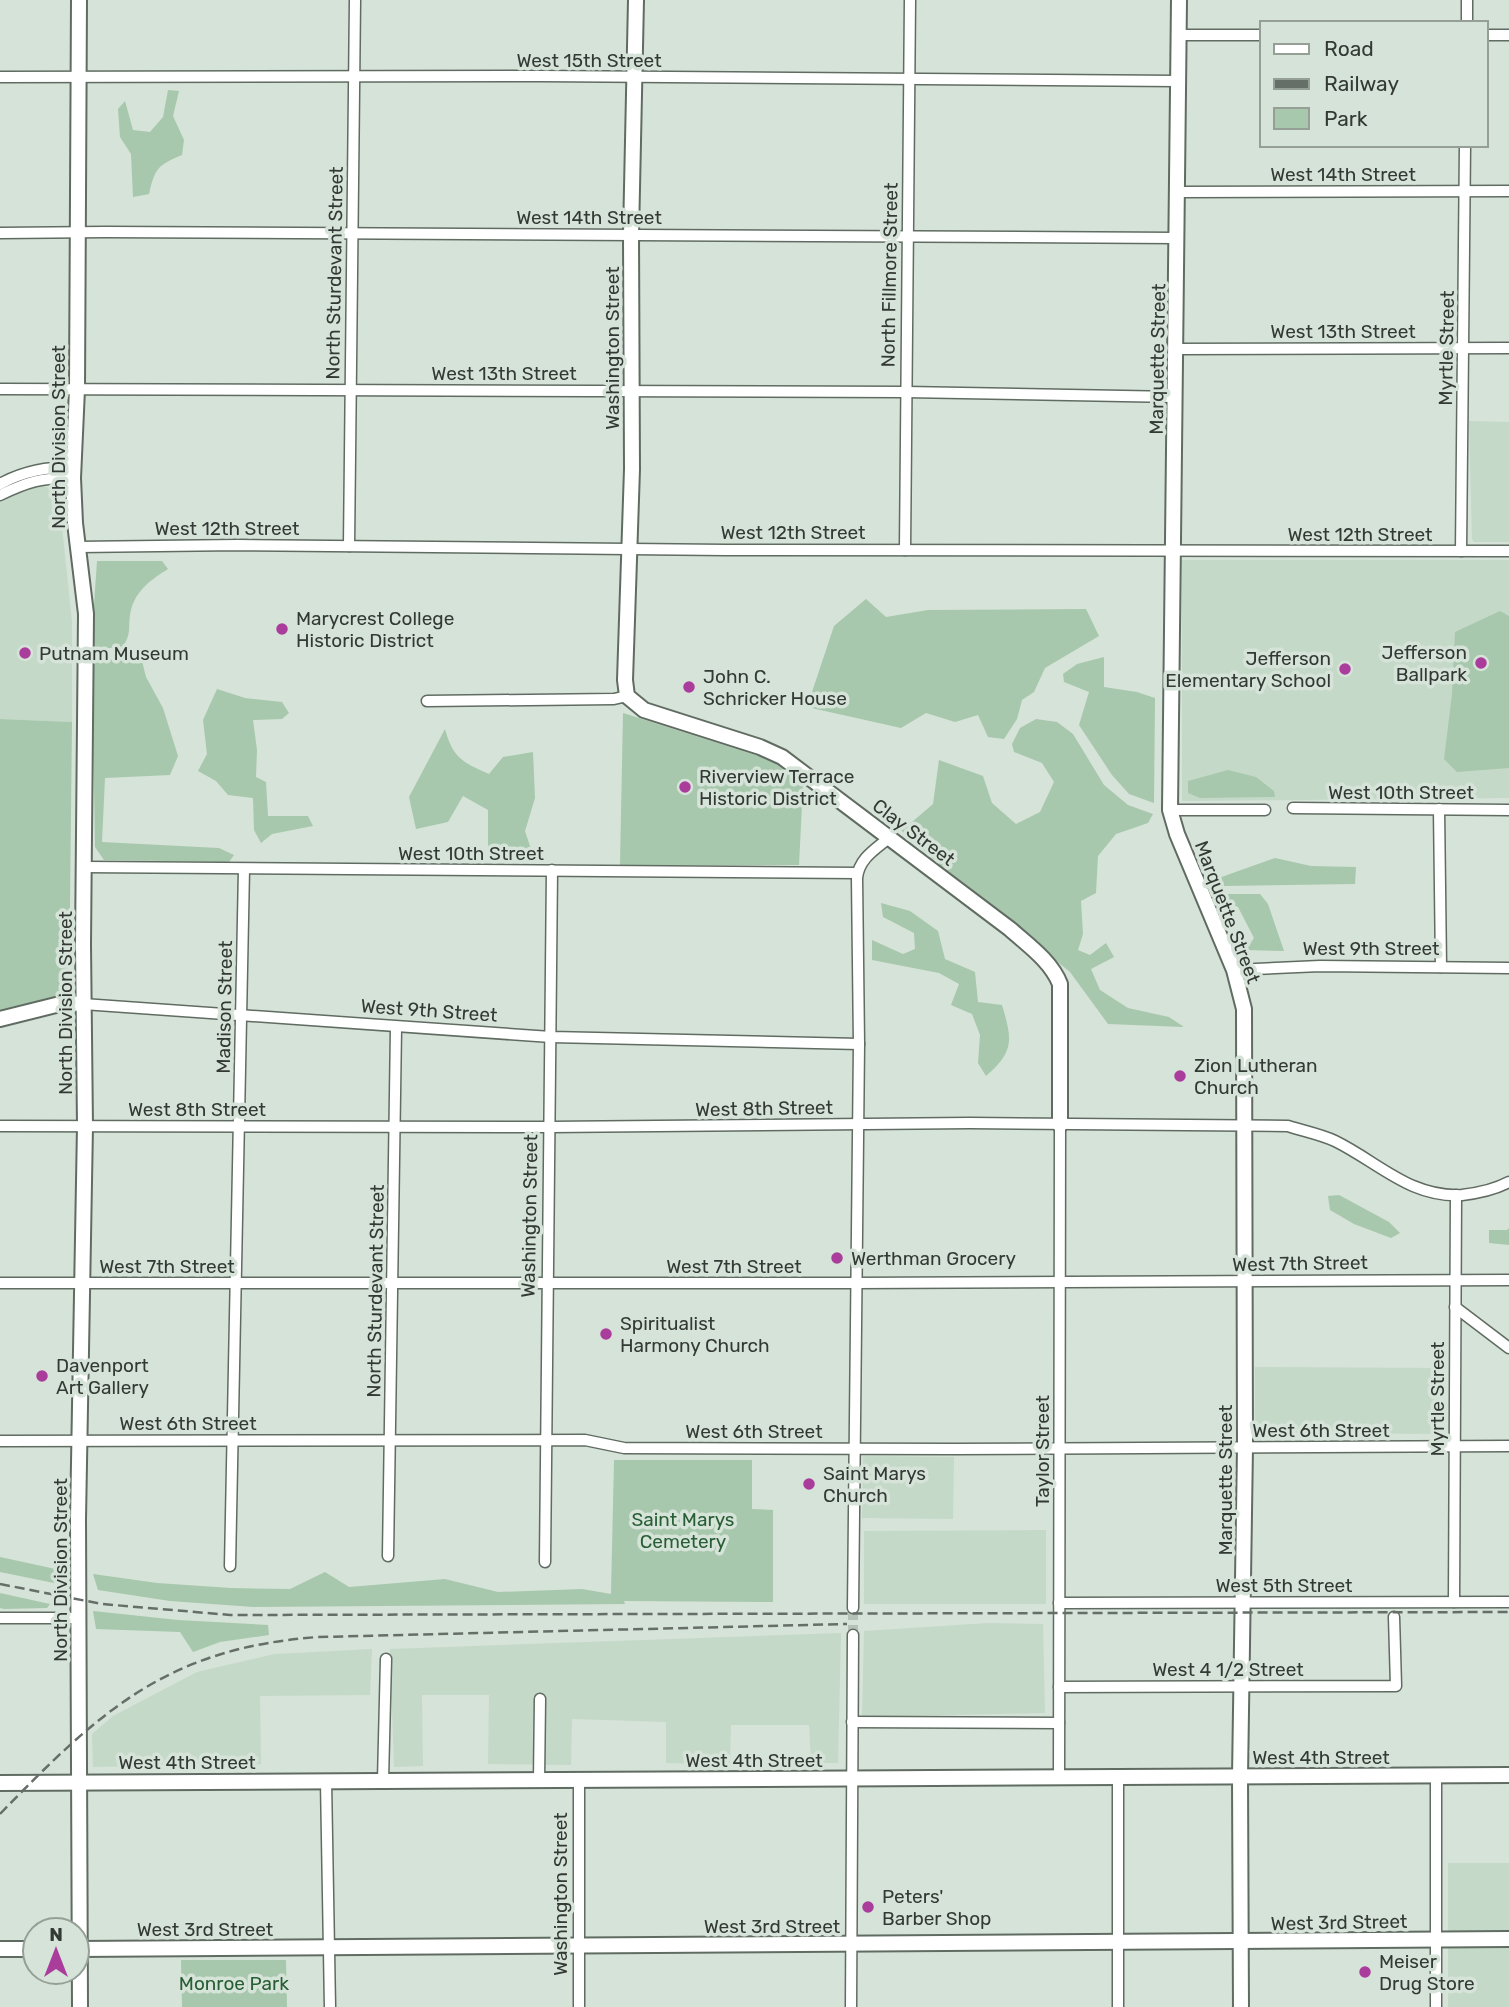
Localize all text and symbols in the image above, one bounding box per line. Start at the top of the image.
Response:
legend [1260,21,1488,147]
text: Road [1324,36,1374,61]
street label: West 15th Street [516,49,662,72]
text: Railway [1324,71,1399,96]
text: Park [1324,106,1368,131]
street label: West 14th Street [1270,163,1416,186]
street label: North Sturdevant Street [321,166,348,380]
street label: North Fillmore Street [876,182,903,368]
street label: West 14th Street [516,206,662,229]
street label: Washington Street [601,266,624,430]
street label: Marquette Street [1145,283,1170,435]
street label: Myrtle Street [1434,290,1459,406]
street label: West 13th Street [1270,320,1416,343]
street label: North Division Street [47,344,70,529]
street label: West 13th Street [431,362,577,385]
street label: West 12th Street [154,517,300,540]
street label: West 12th Street [720,521,866,544]
street label: West 12th Street [1287,523,1433,546]
place label: Marycrest College Historic District [296,607,454,652]
marker: Marycrest College Historic District [274,621,290,637]
place label: Jefferson Ballpark [1381,641,1467,686]
place label: Putnam Museum [39,642,189,665]
marker: Putnam Museum [17,645,33,661]
place label: Jefferson Elementary School [1165,647,1331,692]
marker: Jefferson Ballpark [1473,655,1489,671]
marker: Jefferson Elementary School [1337,661,1353,677]
place label: John C. Schricker House [703,665,847,710]
marker: John C. Schricker House [681,679,697,695]
place label: Riverview Terrace Historic District [699,765,854,810]
marker: Riverview Terrace Historic District [677,779,693,795]
street label: West 10th Street [1328,781,1475,804]
street label: Clay Street [868,794,960,871]
street label: Marquette Street [1190,838,1266,987]
street label: West 10th Street [398,842,545,865]
street label: North Division Street [54,910,77,1095]
street label: West 9th Street [1302,937,1440,960]
street label: Madison Street [212,940,237,1074]
street label: West 9th Street [360,994,499,1027]
place label: Zion Lutheran Church [1194,1054,1318,1099]
marker: Zion Lutheran Church [1172,1068,1188,1084]
street label: West 8th Street [695,1096,834,1121]
street label: West 8th Street [128,1098,267,1121]
street label: Washington Street [517,1134,542,1298]
street label: North Sturdevant Street [362,1184,389,1398]
place label: Werthman Grocery [851,1247,1016,1270]
marker: Werthman Grocery [829,1250,845,1266]
street label: West 7th Street [1232,1251,1369,1276]
street label: West 7th Street [99,1255,235,1278]
street label: West 7th Street [666,1255,802,1278]
place label: Spiritualist Harmony Church [620,1312,770,1357]
marker: Spiritualist Harmony Church [598,1326,614,1342]
street label: Myrtle Street [1426,1341,1449,1457]
place label: Davenport Art Gallery [56,1354,149,1399]
marker: Davenport Art Gallery [34,1368,50,1384]
street label: Taylor Street [1031,1394,1054,1507]
street label: Marquette Street [1214,1404,1237,1556]
street label: West 6th Street [119,1412,257,1435]
street label: West 6th Street [1252,1419,1390,1442]
street label: West 6th Street [685,1420,823,1443]
place label: Saint Marys Church [823,1462,926,1507]
marker: Saint Marys Church [801,1476,817,1492]
street label: North Division Street [49,1477,72,1662]
park label: Saint Marys Cemetery [631,1508,735,1553]
street label: West 5th Street [1215,1574,1353,1597]
street label: West 4 1/2 Street [1152,1658,1304,1681]
street label: West 4th Street [1252,1746,1390,1769]
street label: West 4th Street [685,1749,823,1772]
street label: West 4th Street [118,1751,256,1774]
street label: Washington Street [549,1812,572,1976]
place label: Peters' Barber Shop [882,1885,991,1930]
marker: Peters' Barber Shop [860,1899,876,1915]
street label: West 3rd Street [1271,1910,1408,1935]
street label: West 3rd Street [704,1915,841,1938]
north arrow [21,1916,91,1986]
street label: West 3rd Street [137,1918,274,1941]
text: N [49,1923,63,1946]
place label: Meiser Drug Store [1379,1950,1475,1995]
marker: Meiser Drug Store [1357,1964,1373,1980]
park label: Monroe Park [179,1972,289,1995]

